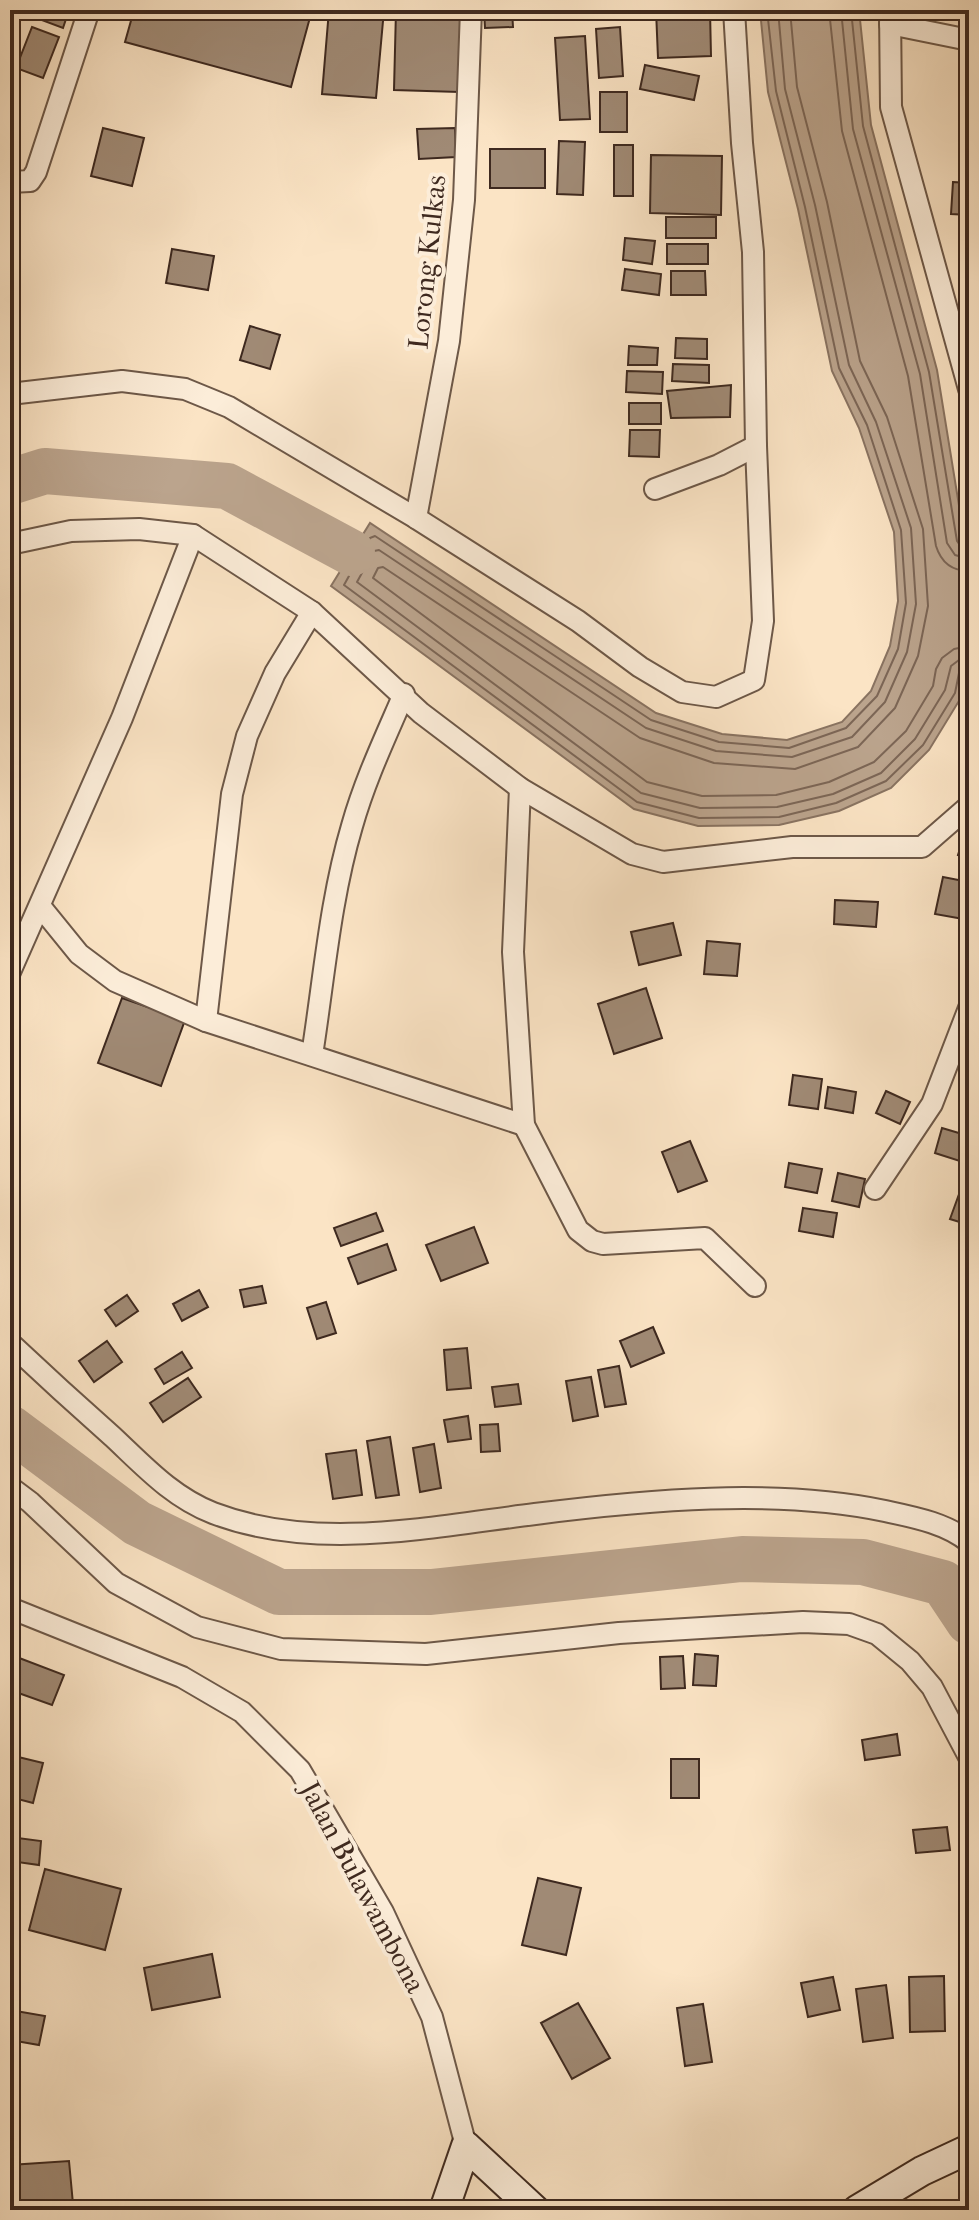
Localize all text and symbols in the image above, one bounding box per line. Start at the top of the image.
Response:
street label: Lorong Kulkas [401,173,453,351]
street label: Jalan Bulawambona [292,1774,433,1999]

